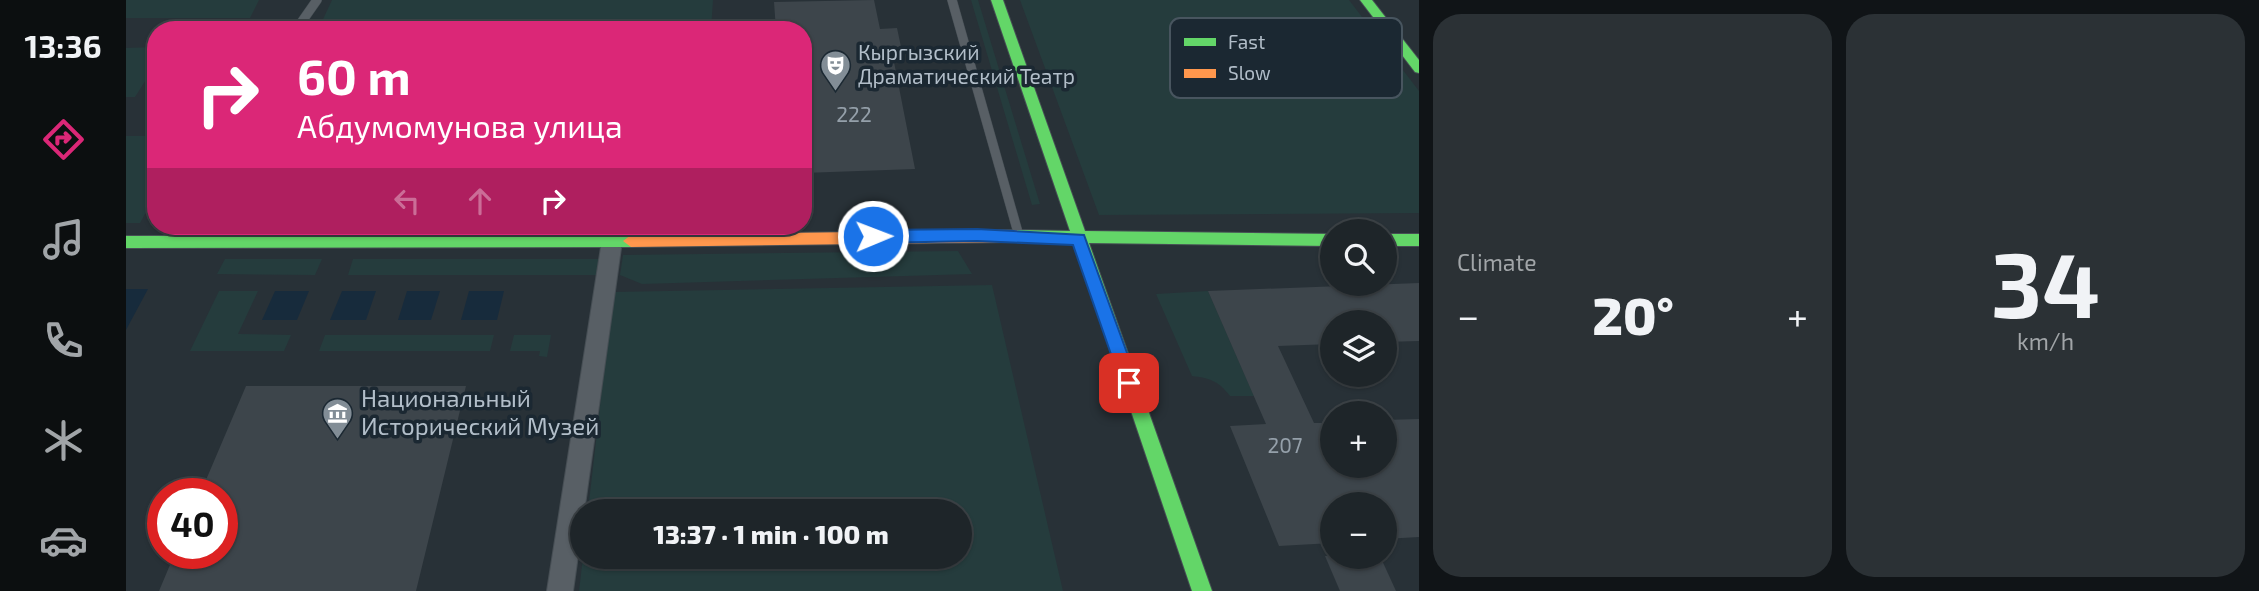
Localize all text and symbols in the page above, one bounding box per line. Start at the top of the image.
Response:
legend [1170,18,1402,98]
text: 13:36 [24,26,102,64]
text: Fast [1228,30,1265,53]
place label: Кыргызский Драматический Театр [858,39,1075,88]
text: 60 m [297,46,411,105]
theatre icon: Кыргызский Драматический Театр [818,48,852,92]
icon: right [182,49,273,140]
text: Slow [1228,61,1271,84]
house number: 222 [836,101,872,126]
text: Абдумомунова улица [297,106,623,144]
icon: directions [39,115,88,164]
icon: left [388,182,426,220]
icon: ahead [461,182,499,220]
icon: right [534,182,572,220]
position arrow [836,199,910,273]
icon: music [39,215,88,264]
map controls [1320,219,1397,569]
button: search [1320,219,1397,296]
text: 34 [1991,227,2100,336]
text: Climate [1457,248,1537,276]
text: 20° [1592,283,1674,345]
text: − [1457,292,1479,338]
text: + [1787,292,1808,338]
button: layers [1320,310,1397,387]
icon: phone [39,316,88,365]
text: km/h [2017,327,2074,355]
pin [1099,353,1159,413]
icon: arrive [1110,364,1148,402]
place label: Национальный Исторический Музей [361,383,599,441]
museum icon: Национальный Исторический Музей [321,396,355,440]
button: + [1320,401,1397,478]
icon: climate [39,416,88,465]
house number: 207 [1267,432,1303,457]
speed limit sign: 40 [147,478,238,569]
button: − [1320,492,1397,569]
icon: car [39,516,88,565]
text: 13:37 · 1 min · 100 m [653,518,889,549]

